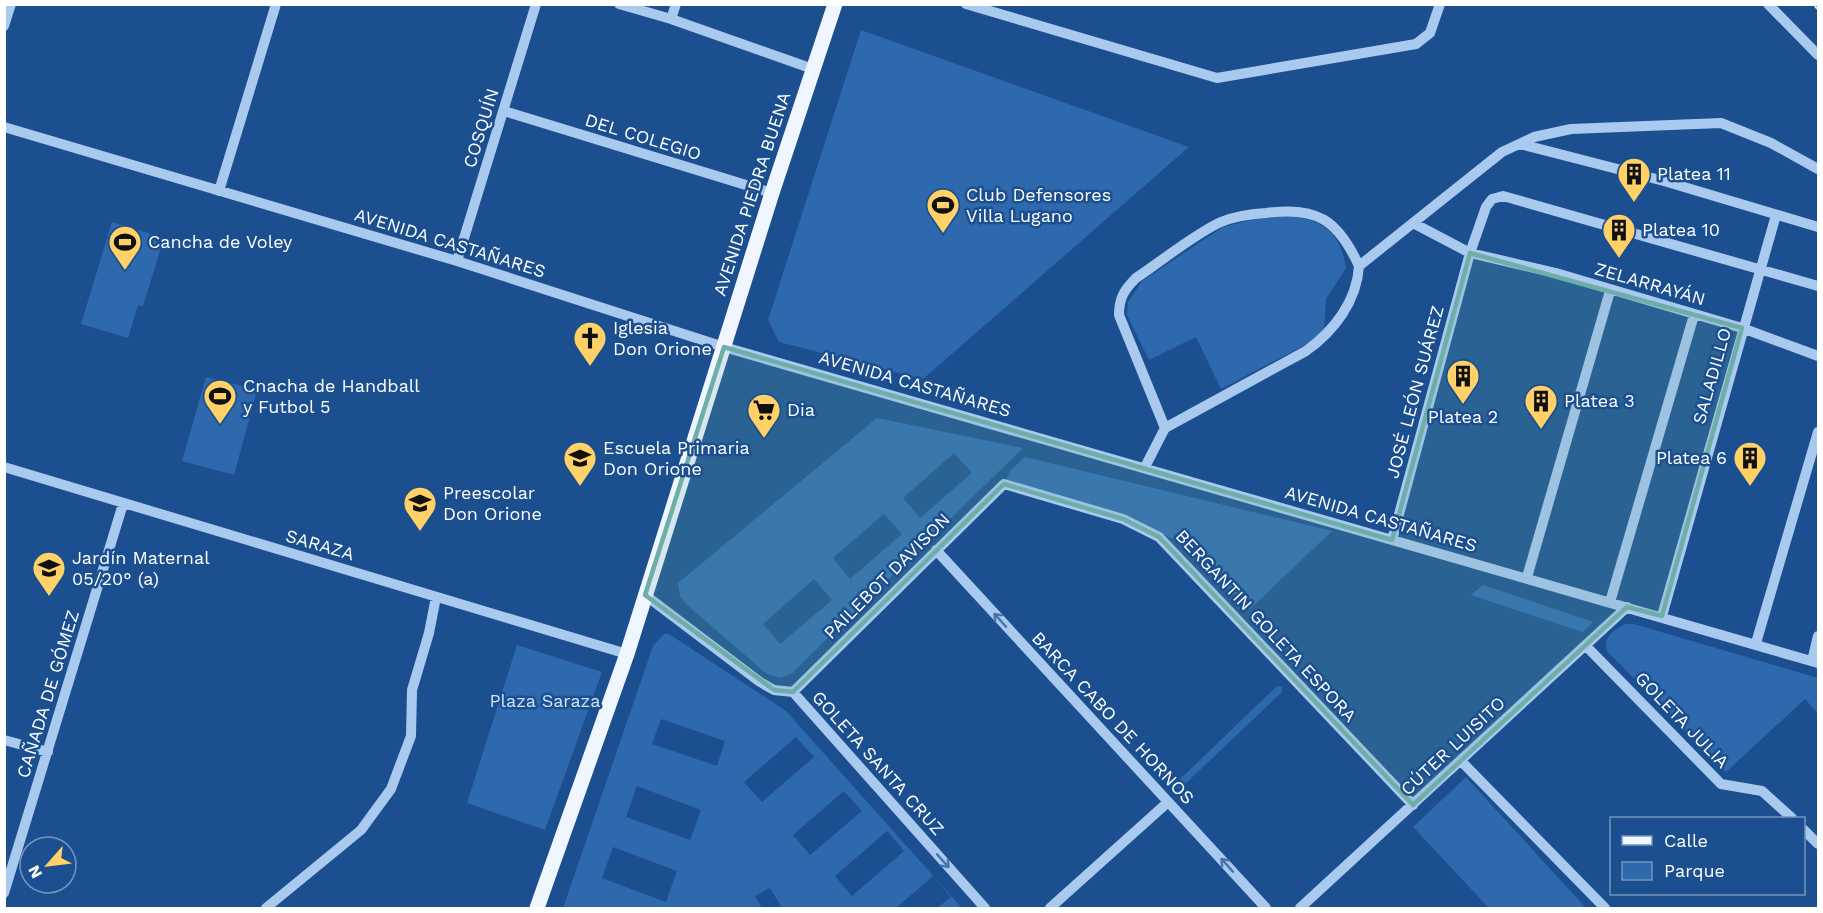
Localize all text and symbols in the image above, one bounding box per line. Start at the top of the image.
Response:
street label: COSQUÍN [458,86,503,170]
street label: AVENIDA PIEDRA BUENA [709,89,795,299]
street label: DEL COLEGIO [582,109,704,164]
building icon: Platea 11 [1616,156,1652,203]
place label: Platea 11 [1657,163,1731,184]
place label: Club Defensores Villa Lugano [966,184,1111,226]
sports icon: Club Defensores Villa Lugano [925,187,961,234]
street label: AVENIDA CASTAÑARES [352,203,548,282]
building icon: Platea 10 [1601,212,1637,259]
place label: Platea 10 [1642,219,1720,240]
sports icon: Cancha de Voley [107,224,143,271]
place label: Cancha de Voley [148,231,293,252]
street label: ZELARRAYÁN [1592,258,1708,309]
street label: JOSÉ LEÓN SUÁREZ [1381,303,1448,481]
place label: Iglesia Don Orione [613,317,712,359]
church icon: Iglesia Don Orione [572,320,608,367]
street label: SALADILLO [1688,325,1735,426]
street label: AVENIDA CASTAÑARES [817,346,1014,421]
building icon: Platea 2 [1445,358,1481,405]
place label: Cnacha de Handball y Futbol 5 [243,375,420,417]
sports icon: Cnacha de Handball y Futbol 5 [202,378,238,425]
building icon: Platea 3 [1523,383,1559,430]
place label: Platea 3 [1564,390,1635,411]
supermarket icon: Dia [746,392,782,439]
place label: Dia [787,399,815,420]
place label: Platea 2 [1428,406,1498,427]
place label: Escuela Primaria Don Orione [603,437,750,479]
school or university icon: Escuela Primaria Don Orione [562,440,598,487]
building icon: Platea 6 [1732,440,1768,487]
place label: Platea 6 [1656,447,1727,468]
street label: AVENIDA CASTAÑARES [1283,481,1480,556]
place label: Preescolar Don Orione [443,482,542,524]
school or university icon: Preescolar Don Orione [402,485,438,532]
street label: PAILEBOT DAVISON [819,508,954,643]
street label: SARAZA [283,525,357,564]
street label: BERGANTIN GOLETA ESPORA [1172,525,1361,726]
place label: Jardín Maternal 05/20° (a) [72,547,210,589]
school or university icon: Jardín Maternal 05/20° (a) [31,550,67,597]
street label: CAÑADA DE GÓMEZ [12,607,83,780]
one-way arrow [993,613,1008,628]
street label: BARCA CABO DE HORNOS [1028,627,1199,808]
street label: GOLETA JULIA [1631,667,1734,772]
street label: GOLETA SANTA CRUZ [808,686,949,839]
park label: Plaza Saraza [490,690,600,711]
street label: CÚTER LUISITO [1396,692,1509,799]
legend [1610,817,1805,895]
text: Calle [1664,830,1708,851]
north arrow [18,835,78,895]
one-way arrow [936,854,950,869]
one-way arrow [1219,858,1234,873]
text: Parque [1664,860,1725,881]
text: N [24,862,46,882]

